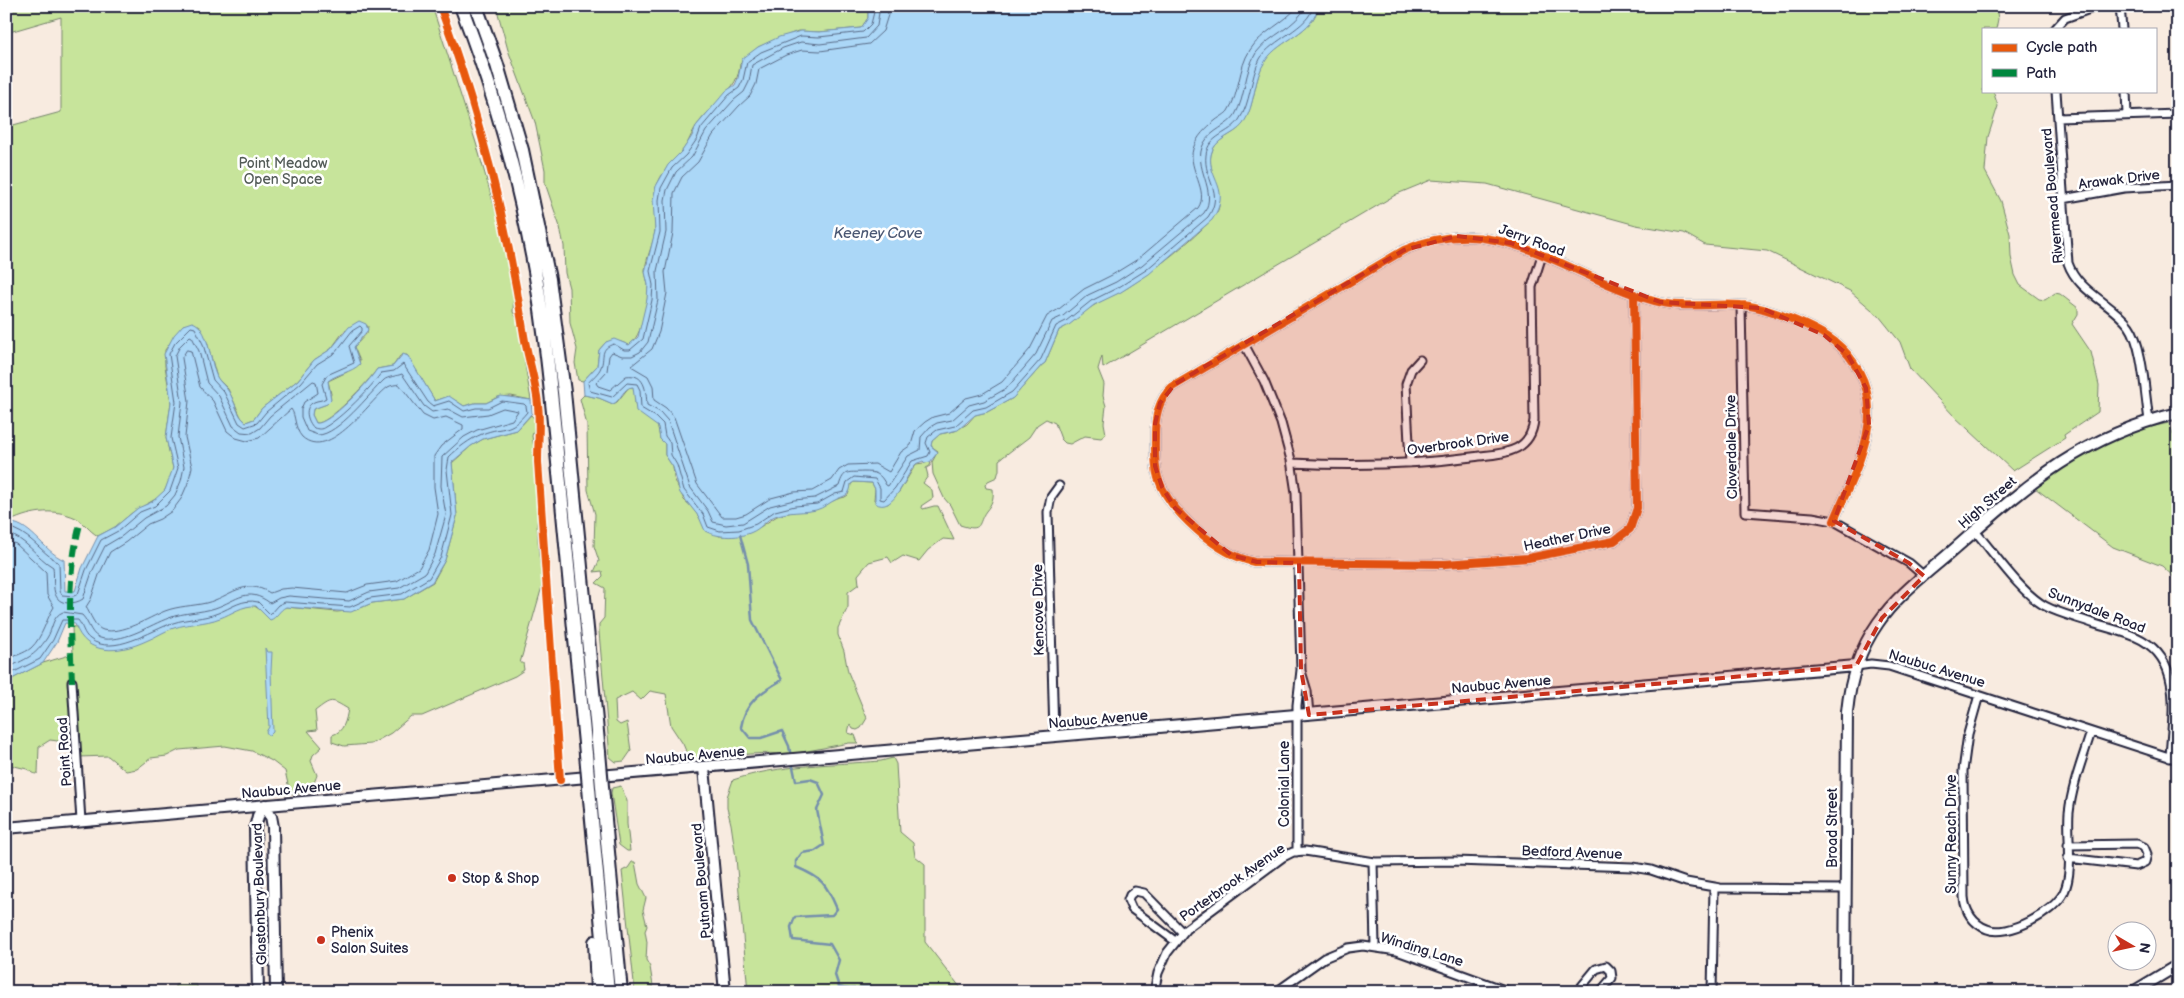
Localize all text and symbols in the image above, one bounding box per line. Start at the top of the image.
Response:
legend [1982,28,2156,92]
text: Cycle path [2026,38,2097,57]
text: Path [2026,64,2056,83]
street label: Rivermead Boulevard [2038,127,2067,264]
park label: Point Meadow Open Space [238,155,328,188]
street label: Arawak Drive [2077,166,2161,193]
street label: Jerry Road [1496,221,1567,260]
water label: Keeney Cove [834,224,923,243]
street label: Cloverdale Drive [1722,395,1741,499]
street label: Overbrook Drive [1406,428,1510,459]
street label: High Street [1955,472,2020,532]
street label: Heather Drive [1522,520,1612,555]
street label: Kencove Drive [1029,564,1048,656]
street label: Sunnydale Road [2046,584,2148,637]
street label: Naubuc Avenue [1887,646,1987,691]
street label: Naubuc Avenue [1450,672,1552,697]
street label: Naubuc Avenue [1047,707,1149,732]
street label: Point Road [54,717,75,787]
street label: Colonial Lane [1276,741,1293,827]
street label: Naubuc Avenue [644,743,746,768]
street label: Sunny Reach Drive [1943,774,1960,894]
street label: Naubuc Avenue [240,777,342,802]
street label: Broad Street [1824,787,1841,868]
street label: Glastonbury Boulevard [249,822,270,965]
street label: Putnam Boulevard [688,823,715,939]
street label: Porterbrook Avenue [1176,840,1288,925]
street label: Bedford Avenue [1521,842,1623,863]
place label: Stop & Shop [462,870,539,887]
marker: Stop & Shop [446,872,458,884]
north arrow [2106,920,2156,970]
place label: Phenix Salon Suites [331,924,408,957]
street label: Winding Lane [1378,929,1465,970]
marker: Phenix Salon Suites [315,934,327,946]
text: N [2135,941,2154,954]

